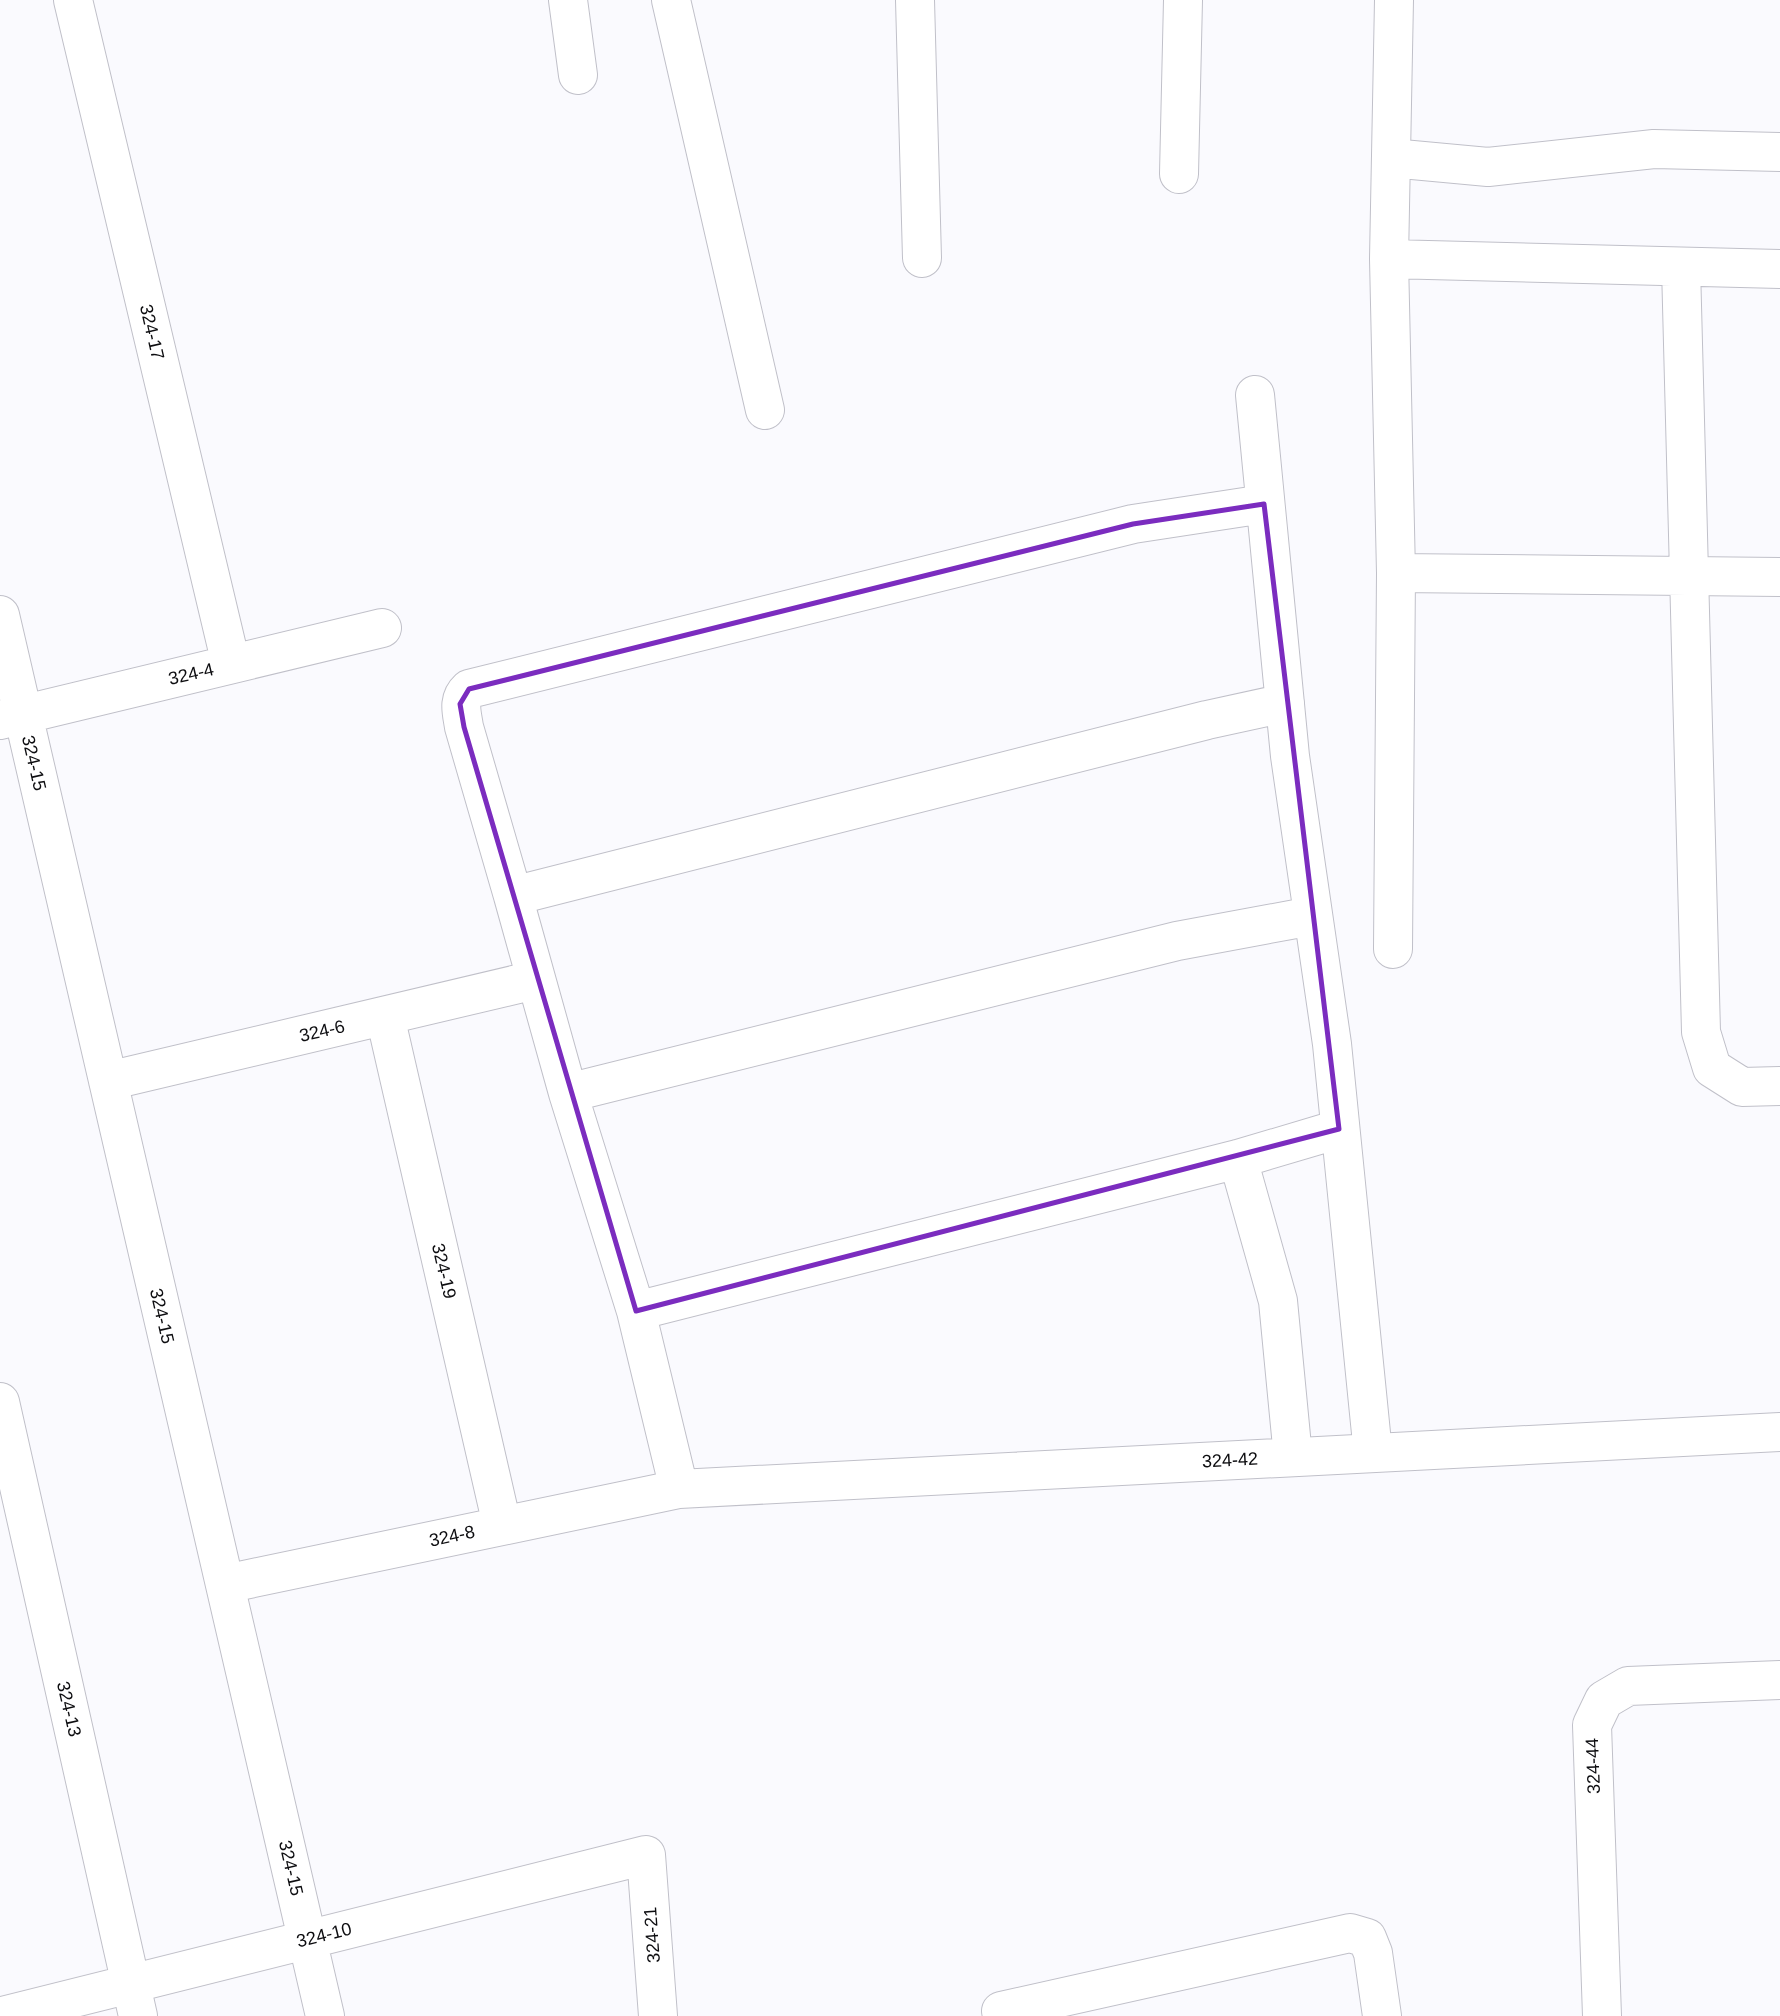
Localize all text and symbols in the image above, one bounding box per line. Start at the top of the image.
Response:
street label: 324-17 [136,302,168,362]
street label: 324-4 [166,659,216,689]
street label: 324-15 [18,733,50,793]
street label: 324-6 [297,1016,347,1046]
street label: 324-19 [428,1241,460,1301]
street label: 324-15 [146,1286,178,1346]
street label: 324-42 [1201,1449,1259,1471]
street label: 324-8 [427,1521,477,1551]
street label: 324-13 [53,1679,85,1739]
street label: 324-44 [1582,1738,1604,1794]
street label: 324-15 [275,1838,307,1898]
street label: 324-21 [640,1906,664,1964]
street label: 324-10 [294,1919,354,1951]

